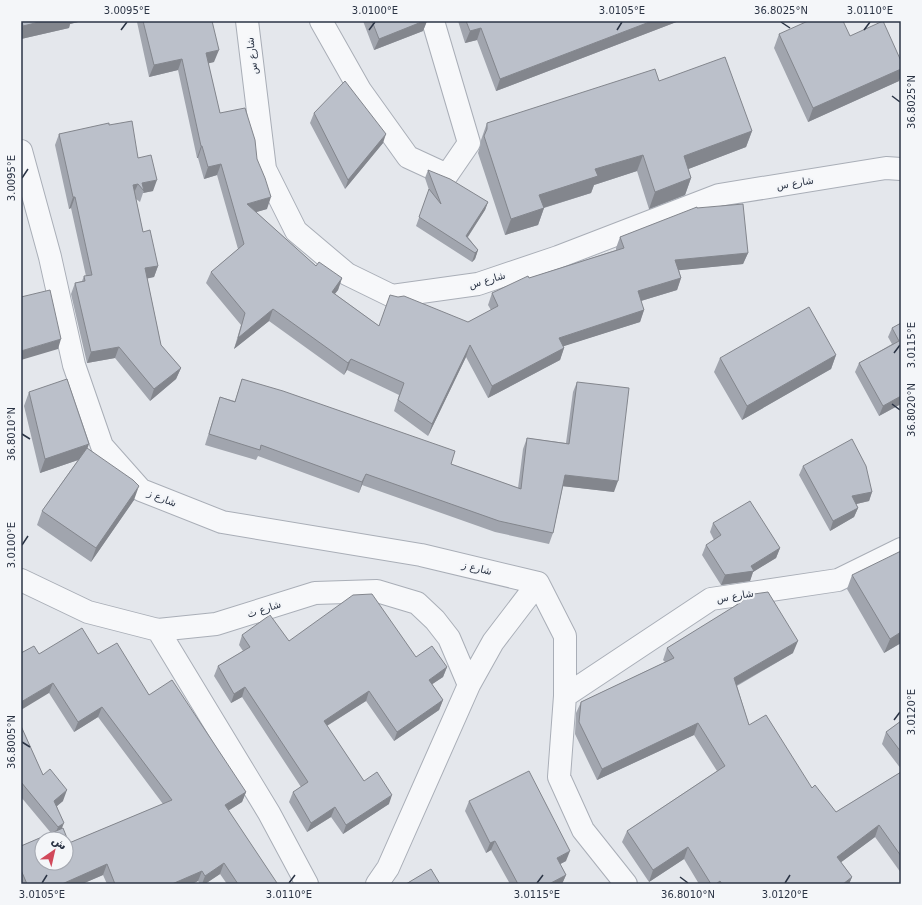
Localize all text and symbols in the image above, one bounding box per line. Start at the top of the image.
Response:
text: 3.0095°E [104,5,150,16]
text: 3.0100°E [352,5,398,16]
text: 3.0105°E [599,5,645,16]
text: 36.8025°N [754,5,808,16]
text: 3.0110°E [847,5,893,16]
street label: شارع ﺱ [244,37,261,75]
text: 36.8025°N [906,75,917,129]
text: 3.0095°E [6,155,17,201]
street label: شارع ﺱ [776,175,815,192]
street label: شارع ﺱ [467,270,507,291]
text: 3.0115°E [906,322,917,368]
text: 36.8020°N [906,383,917,437]
text: 36.8010°N [6,407,17,461]
street label: شارع ﺯ [145,487,178,510]
text: 3.0100°E [6,522,17,568]
street label: شارع ﺯ [460,559,493,578]
street label: شارع ﺱ [716,588,755,605]
street label: شارع ث [246,598,283,621]
text: 3.0120°E [906,689,917,735]
text: 36.8005°N [6,715,17,769]
north arrow [34,831,74,871]
text: ش [49,833,69,853]
text: 3.0105°E [19,889,65,900]
text: 3.0110°E [266,889,312,900]
text: 3.0115°E [514,889,560,900]
text: 36.8010°N [661,889,715,900]
text: 3.0120°E [762,889,808,900]

